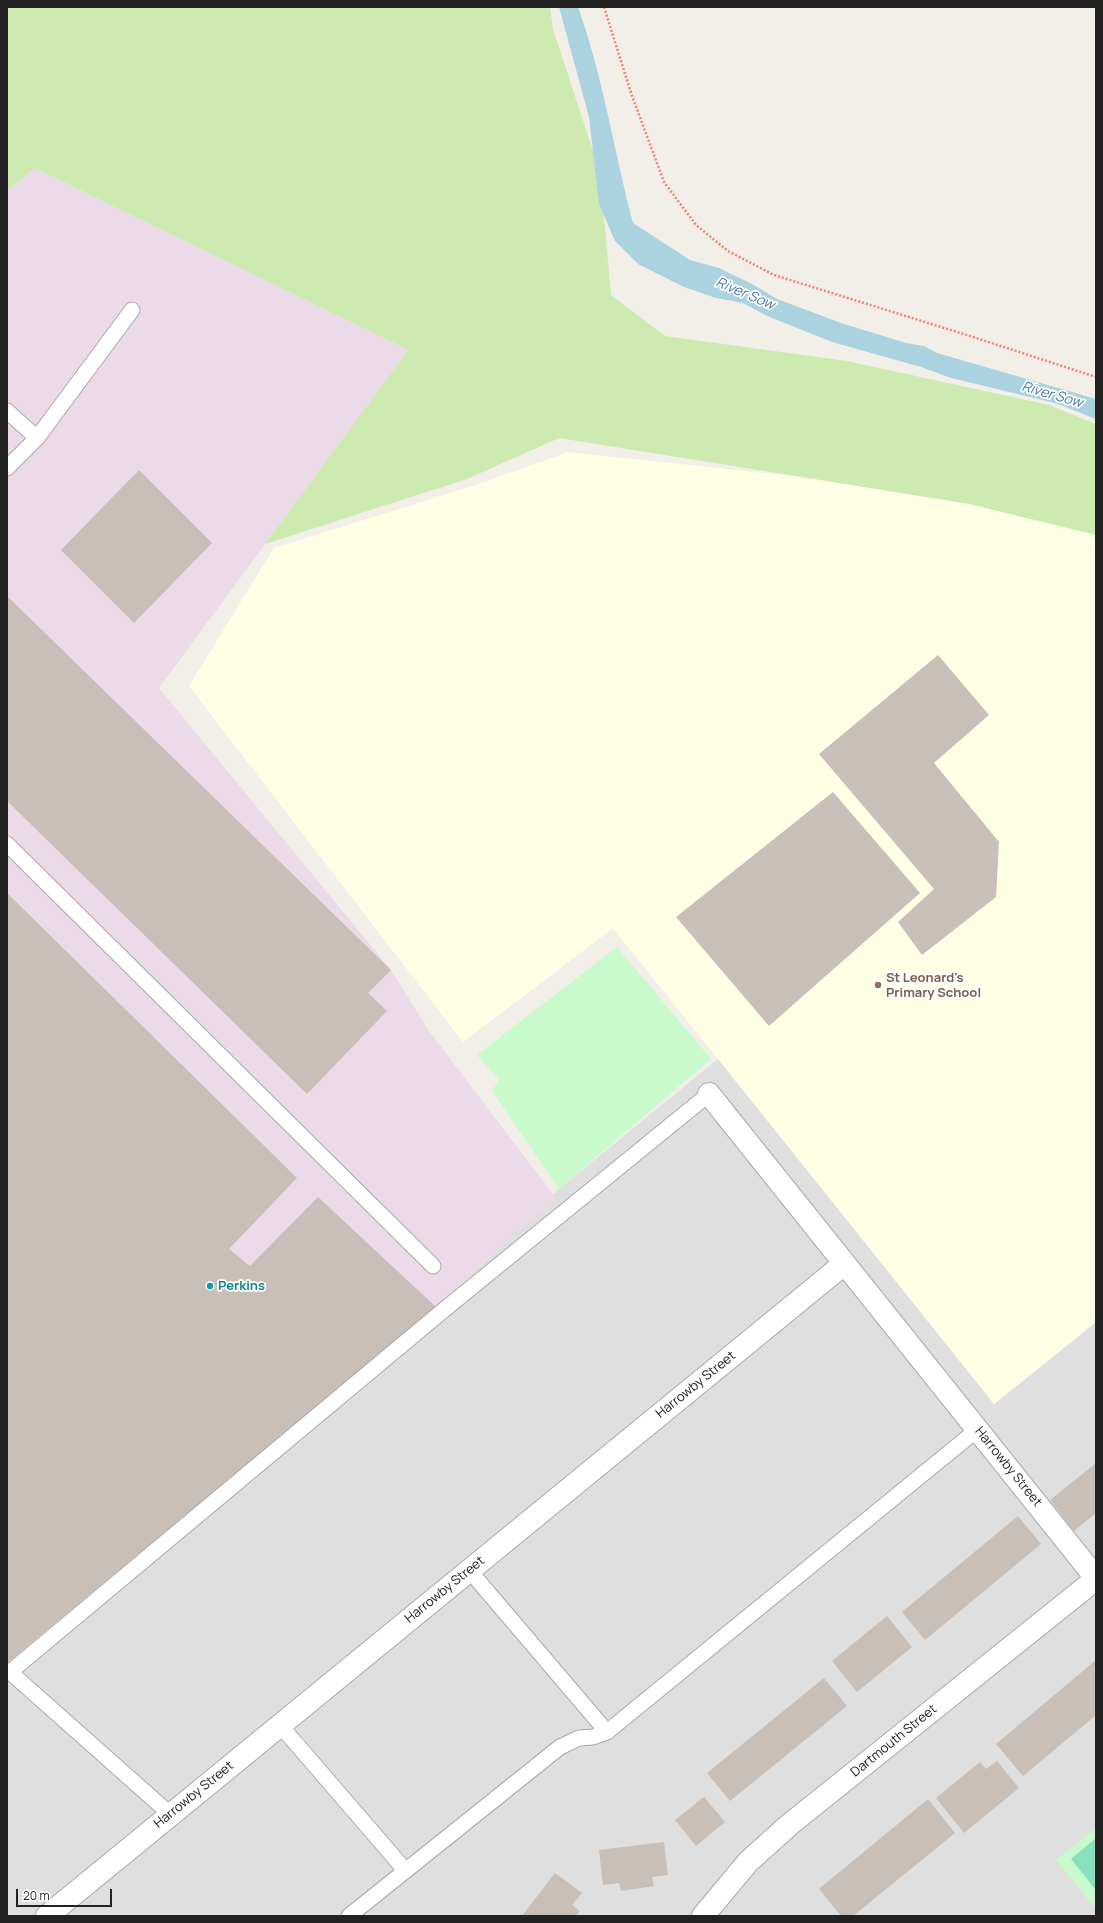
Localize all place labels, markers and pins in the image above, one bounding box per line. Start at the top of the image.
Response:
place label: St Leonard's Primary School [886,970,981,1001]
marker: St Leonard's Primary School [873,980,883,990]
place label: Perkins [218,1278,265,1294]
marker: Perkins [205,1281,215,1291]

